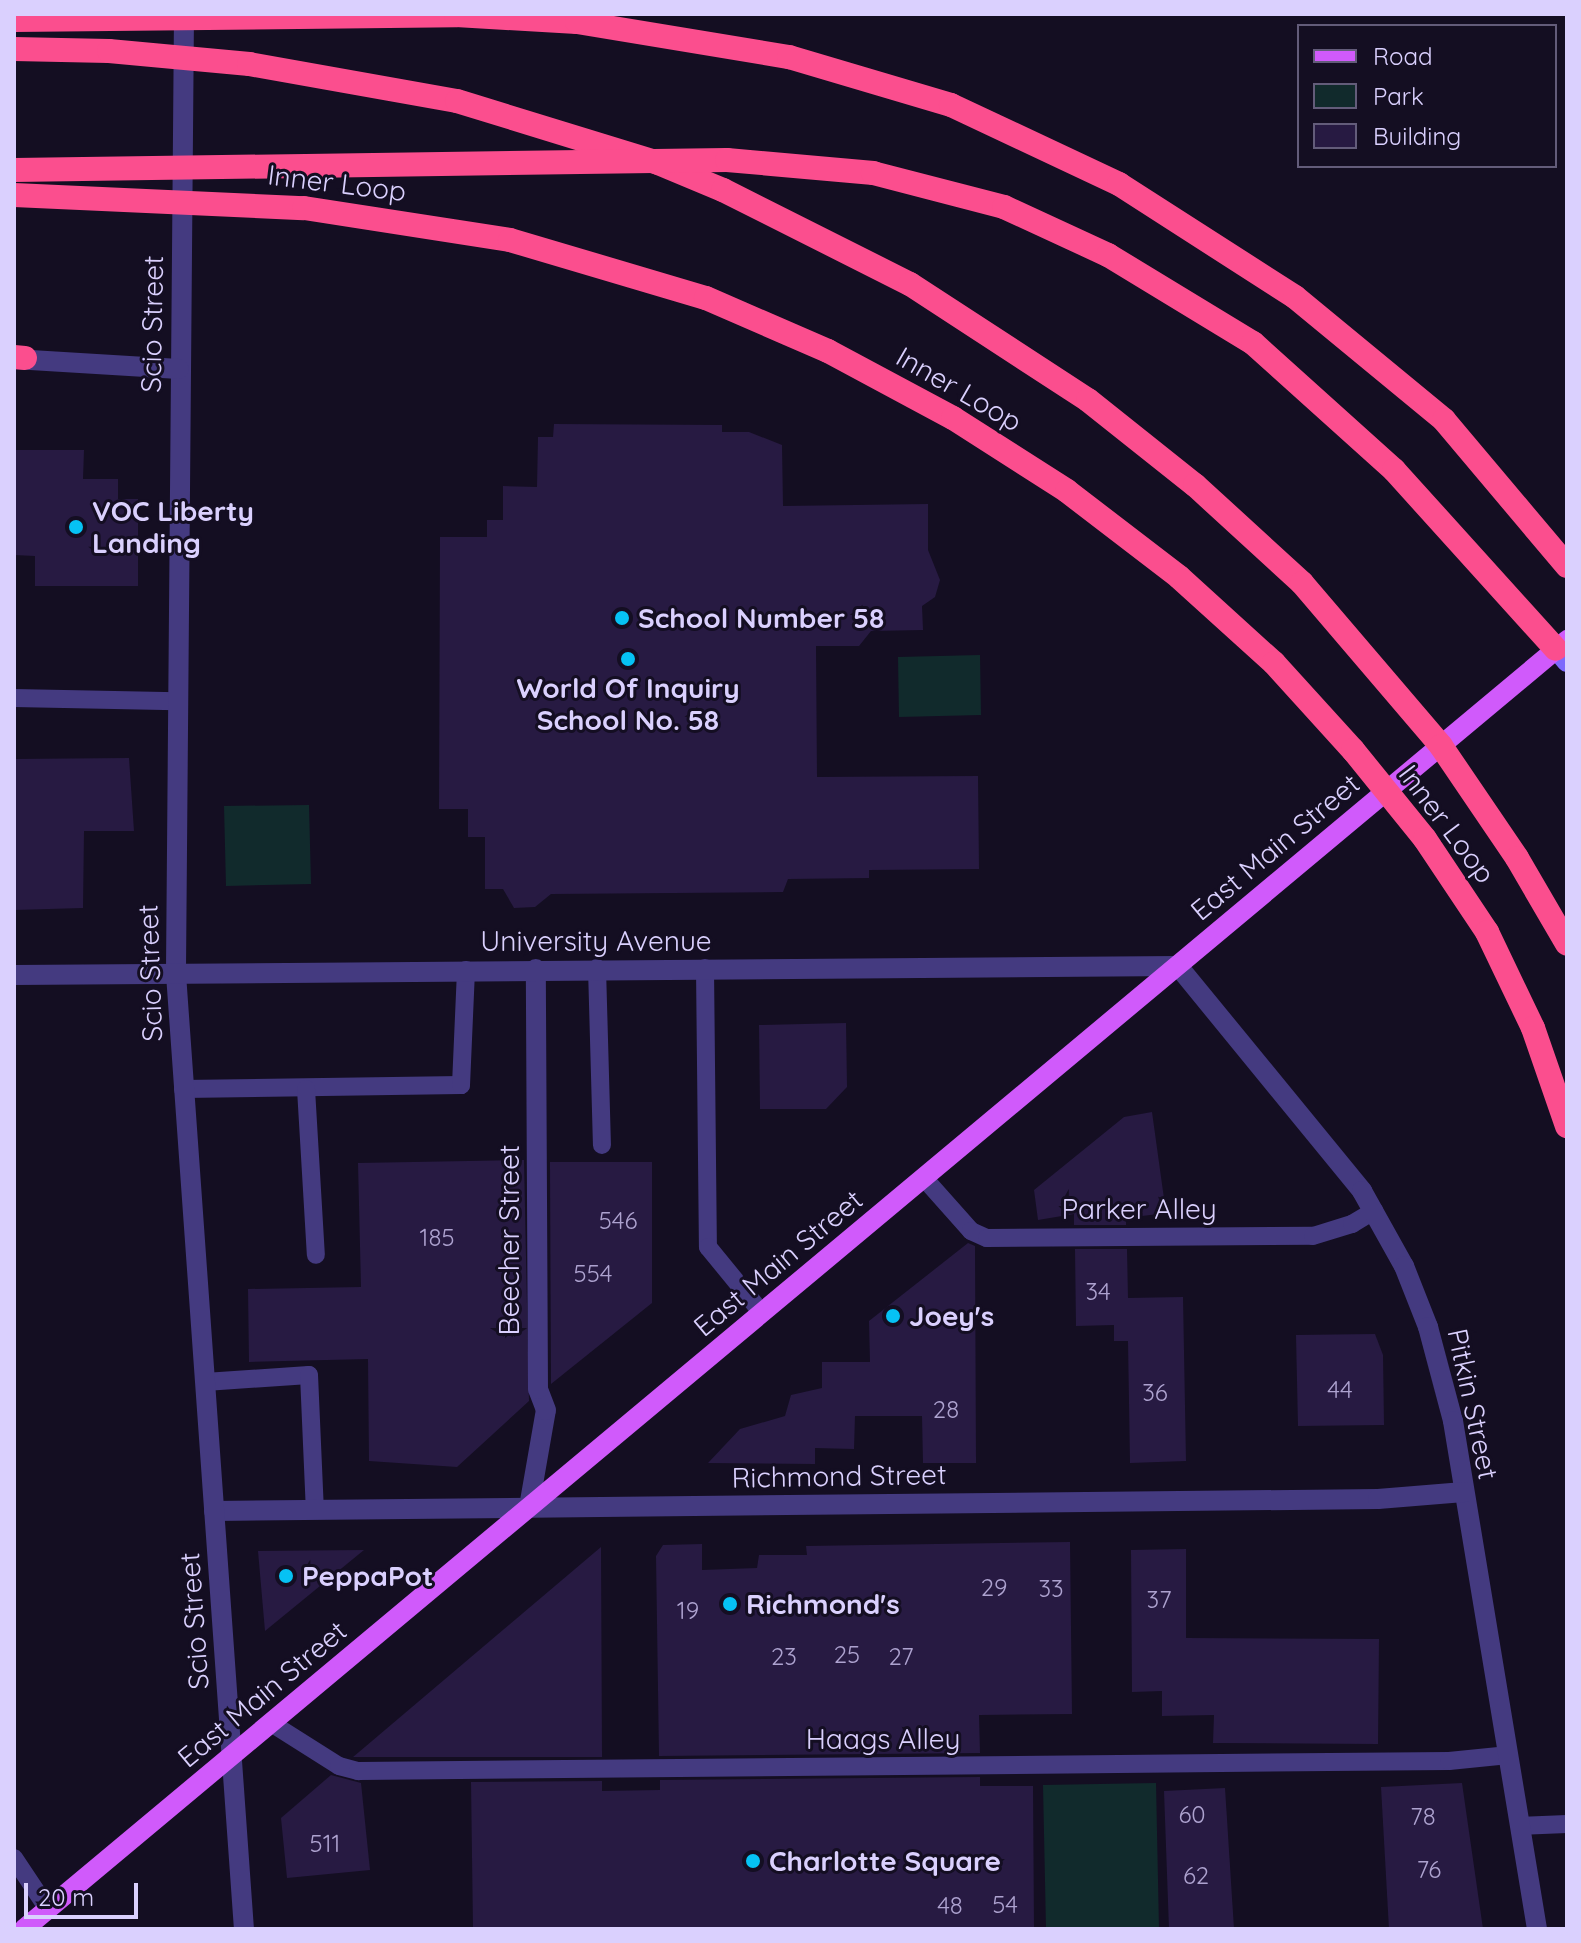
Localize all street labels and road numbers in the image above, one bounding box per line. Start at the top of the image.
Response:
street label: Inner Loop [266,158,408,208]
street label: Scio Street [134,255,170,393]
street label: Inner Loop [890,340,1028,438]
street label: Inner Loop [1392,758,1502,890]
street label: East Main Street [1184,767,1366,927]
street label: Scio Street [131,904,169,1042]
street label: University Avenue [480,924,712,958]
street label: Beecher Street [492,1144,526,1336]
street label: East Main Street [687,1183,869,1343]
street label: Parker Alley [1061,1192,1217,1226]
street label: Pitkin Street [1441,1325,1505,1483]
street label: Richmond Street [731,1457,947,1495]
street label: Scio Street [172,1551,216,1691]
street label: East Main Street [171,1614,353,1774]
street label: Haags Alley [806,1722,960,1756]

